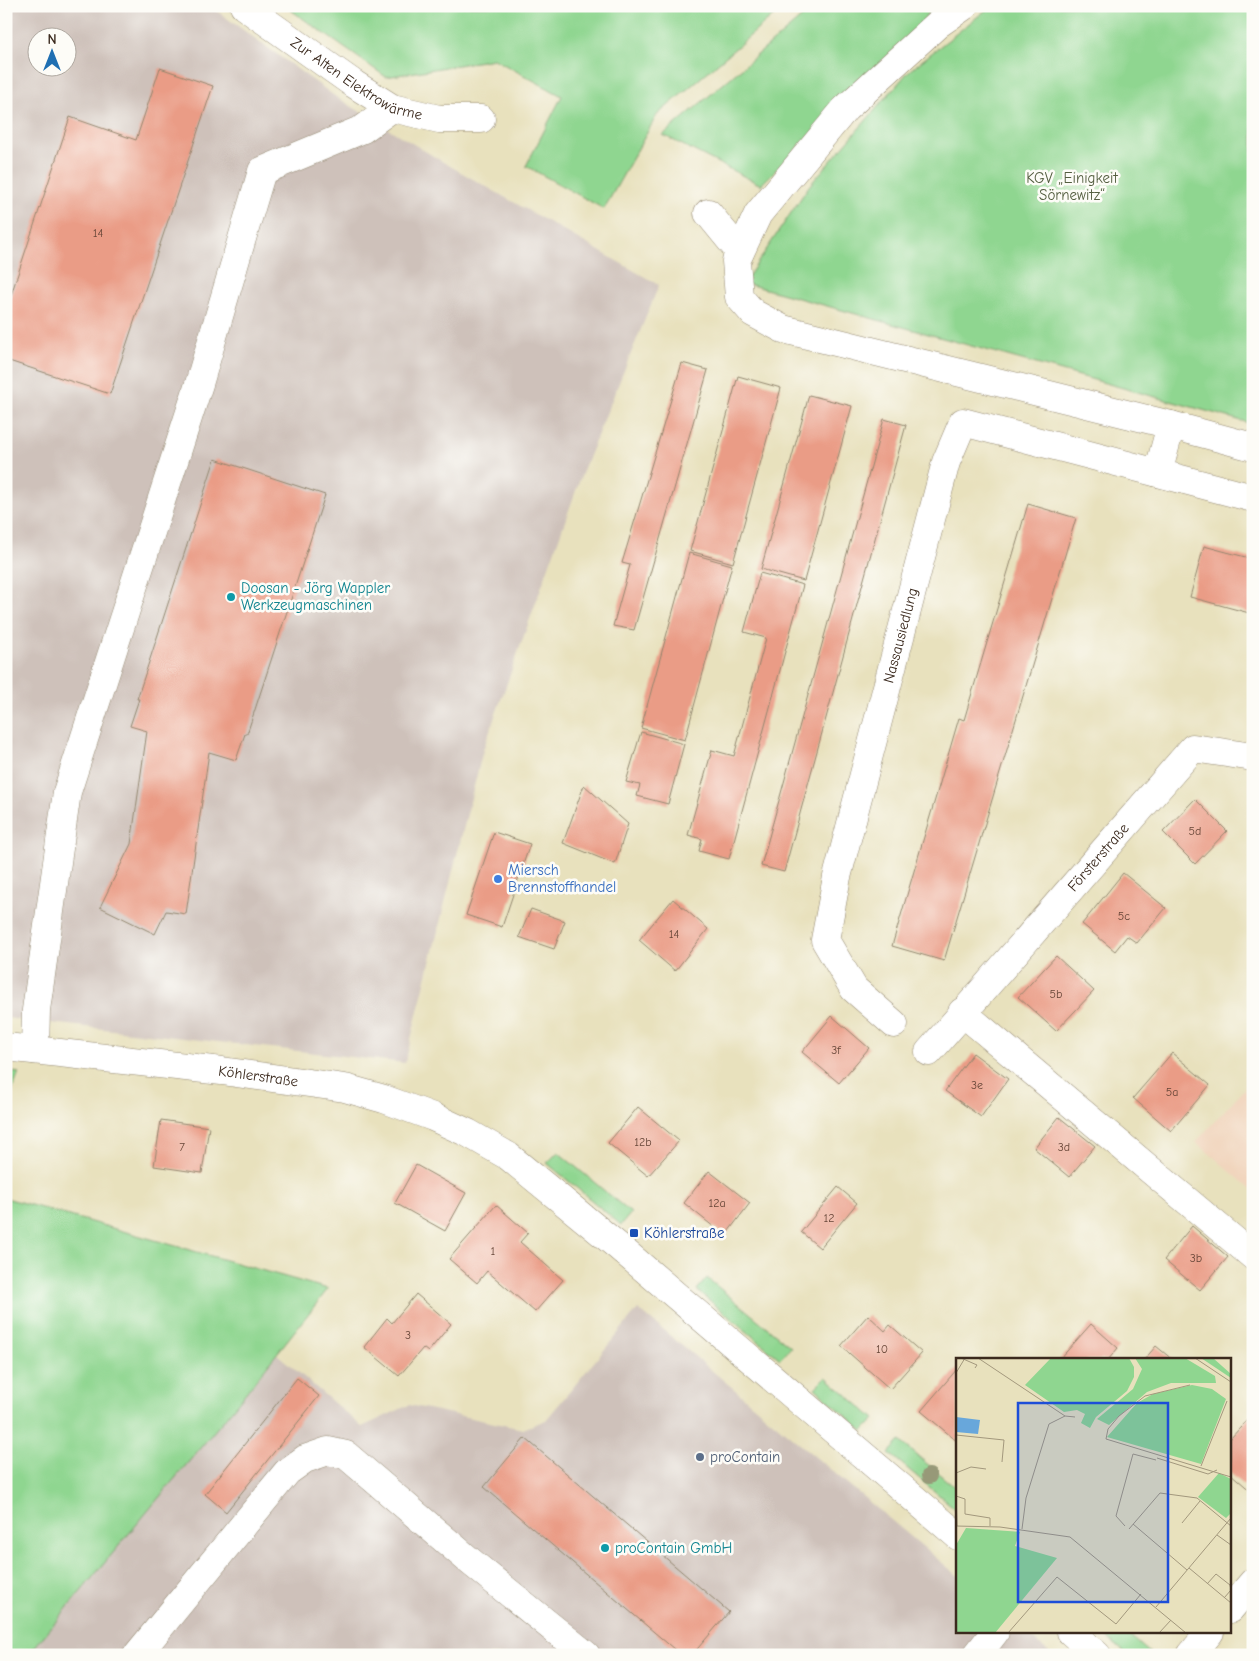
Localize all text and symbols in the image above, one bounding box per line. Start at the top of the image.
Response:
north arrow [28,28,78,78]
text: N [47,31,57,48]
street label: Zur Alten Elektrowärme [287,33,425,124]
park label: KGV „Einigkeit Sörnewitz“ [1026,169,1118,204]
house number: 14 [93,226,103,240]
place label: Doosan - Jörg Wappler Werkzeugmaschinen [241,579,390,614]
street label: Nassausiedlung [879,586,922,685]
marker: Doosan - Jörg Wappler Werkzeugmaschinen [225,591,237,603]
street label: Försterstraße [1064,819,1133,895]
house number: 5d [1189,824,1201,838]
place label: Miersch Brennstoffhandel [508,861,616,896]
marker: Miersch Brennstoffhandel [492,873,504,885]
house number: 5c [1118,909,1130,923]
house number: 14 [669,927,679,941]
house number: 5b [1050,987,1062,1001]
house number: 3f [831,1043,841,1057]
street label: Köhlerstraße [217,1062,300,1091]
house number: 3e [971,1078,983,1092]
house number: 5a [1166,1085,1178,1099]
house number: 12b [634,1135,652,1149]
house number: 7 [179,1140,185,1154]
house number: 3d [1058,1140,1070,1154]
house number: 12a [708,1196,726,1210]
house number: 12 [823,1211,835,1225]
place label: Köhlerstraße [644,1224,725,1242]
marker: Köhlerstraße [628,1227,640,1239]
house number: 1 [491,1244,496,1258]
house number: 3b [1190,1251,1202,1265]
house number: 3 [405,1328,411,1342]
house number: 10 [876,1342,888,1356]
inset map [956,1358,1232,1634]
place label: proContain [710,1448,780,1466]
marker: proContain [694,1451,706,1463]
place label: proContain GmbH [615,1539,732,1557]
marker: proContain GmbH [599,1542,611,1554]

